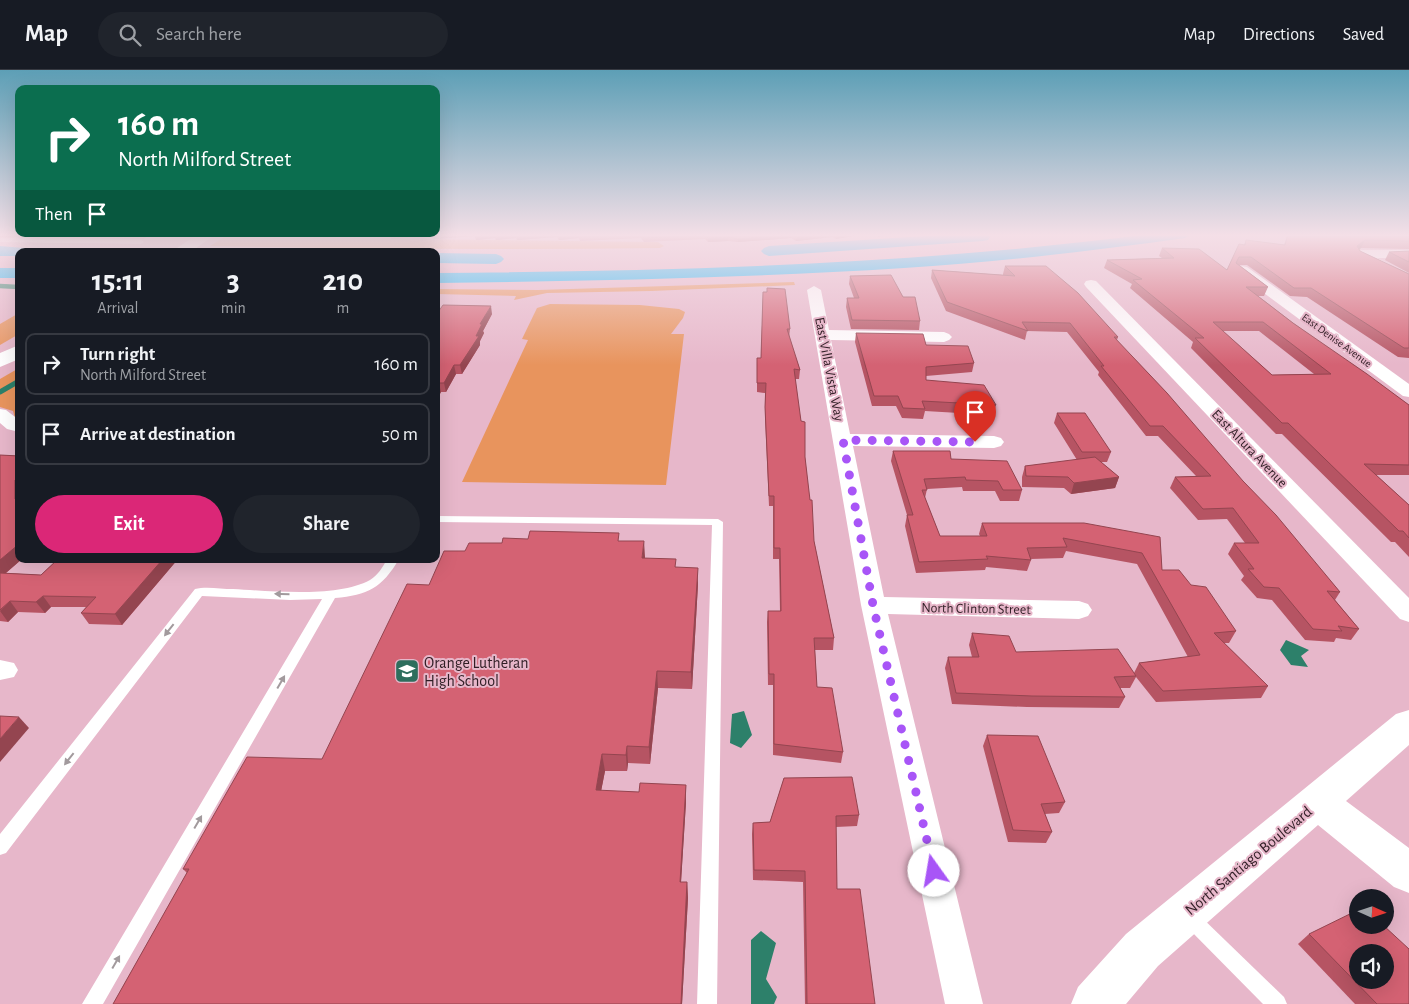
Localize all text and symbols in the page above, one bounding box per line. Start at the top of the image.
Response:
search box [98,12,448,57]
icon: search [116,21,144,49]
text: Map [25,22,68,46]
text: Search here [156,25,242,44]
text: Map [1184,26,1215,44]
text: Directions [1243,26,1315,44]
text: Saved [1343,26,1384,44]
icon: right [35,105,100,170]
text: 160 m [118,107,199,142]
text: North Milford Street [118,148,291,170]
icon: arrive [83,200,111,228]
text: Then [35,205,73,224]
text: 15:11 [92,266,144,296]
text: 3 [227,266,240,296]
text: 210 [323,266,363,296]
text: Arrival [97,300,139,316]
text: min [221,300,246,316]
text: m [336,300,349,316]
street label: East Denise Avenue [1300,312,1374,369]
street label: East Villa Vista Way [812,316,846,422]
text: Turn right [80,345,155,364]
icon: right [37,350,65,378]
text: 160 m [374,355,418,374]
text: North Milford Street [80,367,206,383]
pin [954,391,996,442]
icon: arrive [961,398,989,426]
street label: East Altura Avenue [1209,407,1290,490]
icon: arrive [37,420,65,448]
text: Arrive at destination [80,425,236,444]
text: 50 m [382,425,418,444]
button: Exit [35,495,223,553]
button: Share [233,495,420,553]
one-way arrow [274,590,290,598]
street label: North Clinton Street [921,601,1031,617]
one-way arrow [163,623,174,636]
place label: Orange Lutheran High School [424,655,529,689]
school or university icon: Orange Lutheran High School [394,658,420,684]
one-way arrow [276,675,285,688]
one-way arrow [64,752,74,766]
street label: North Santiago Boulevard [1182,803,1315,918]
one-way arrow [194,815,203,828]
position arrow [907,844,959,896]
north arrow [1349,889,1394,934]
map controls [1349,889,1394,989]
button: sound [1349,944,1394,989]
one-way arrow [112,955,121,968]

